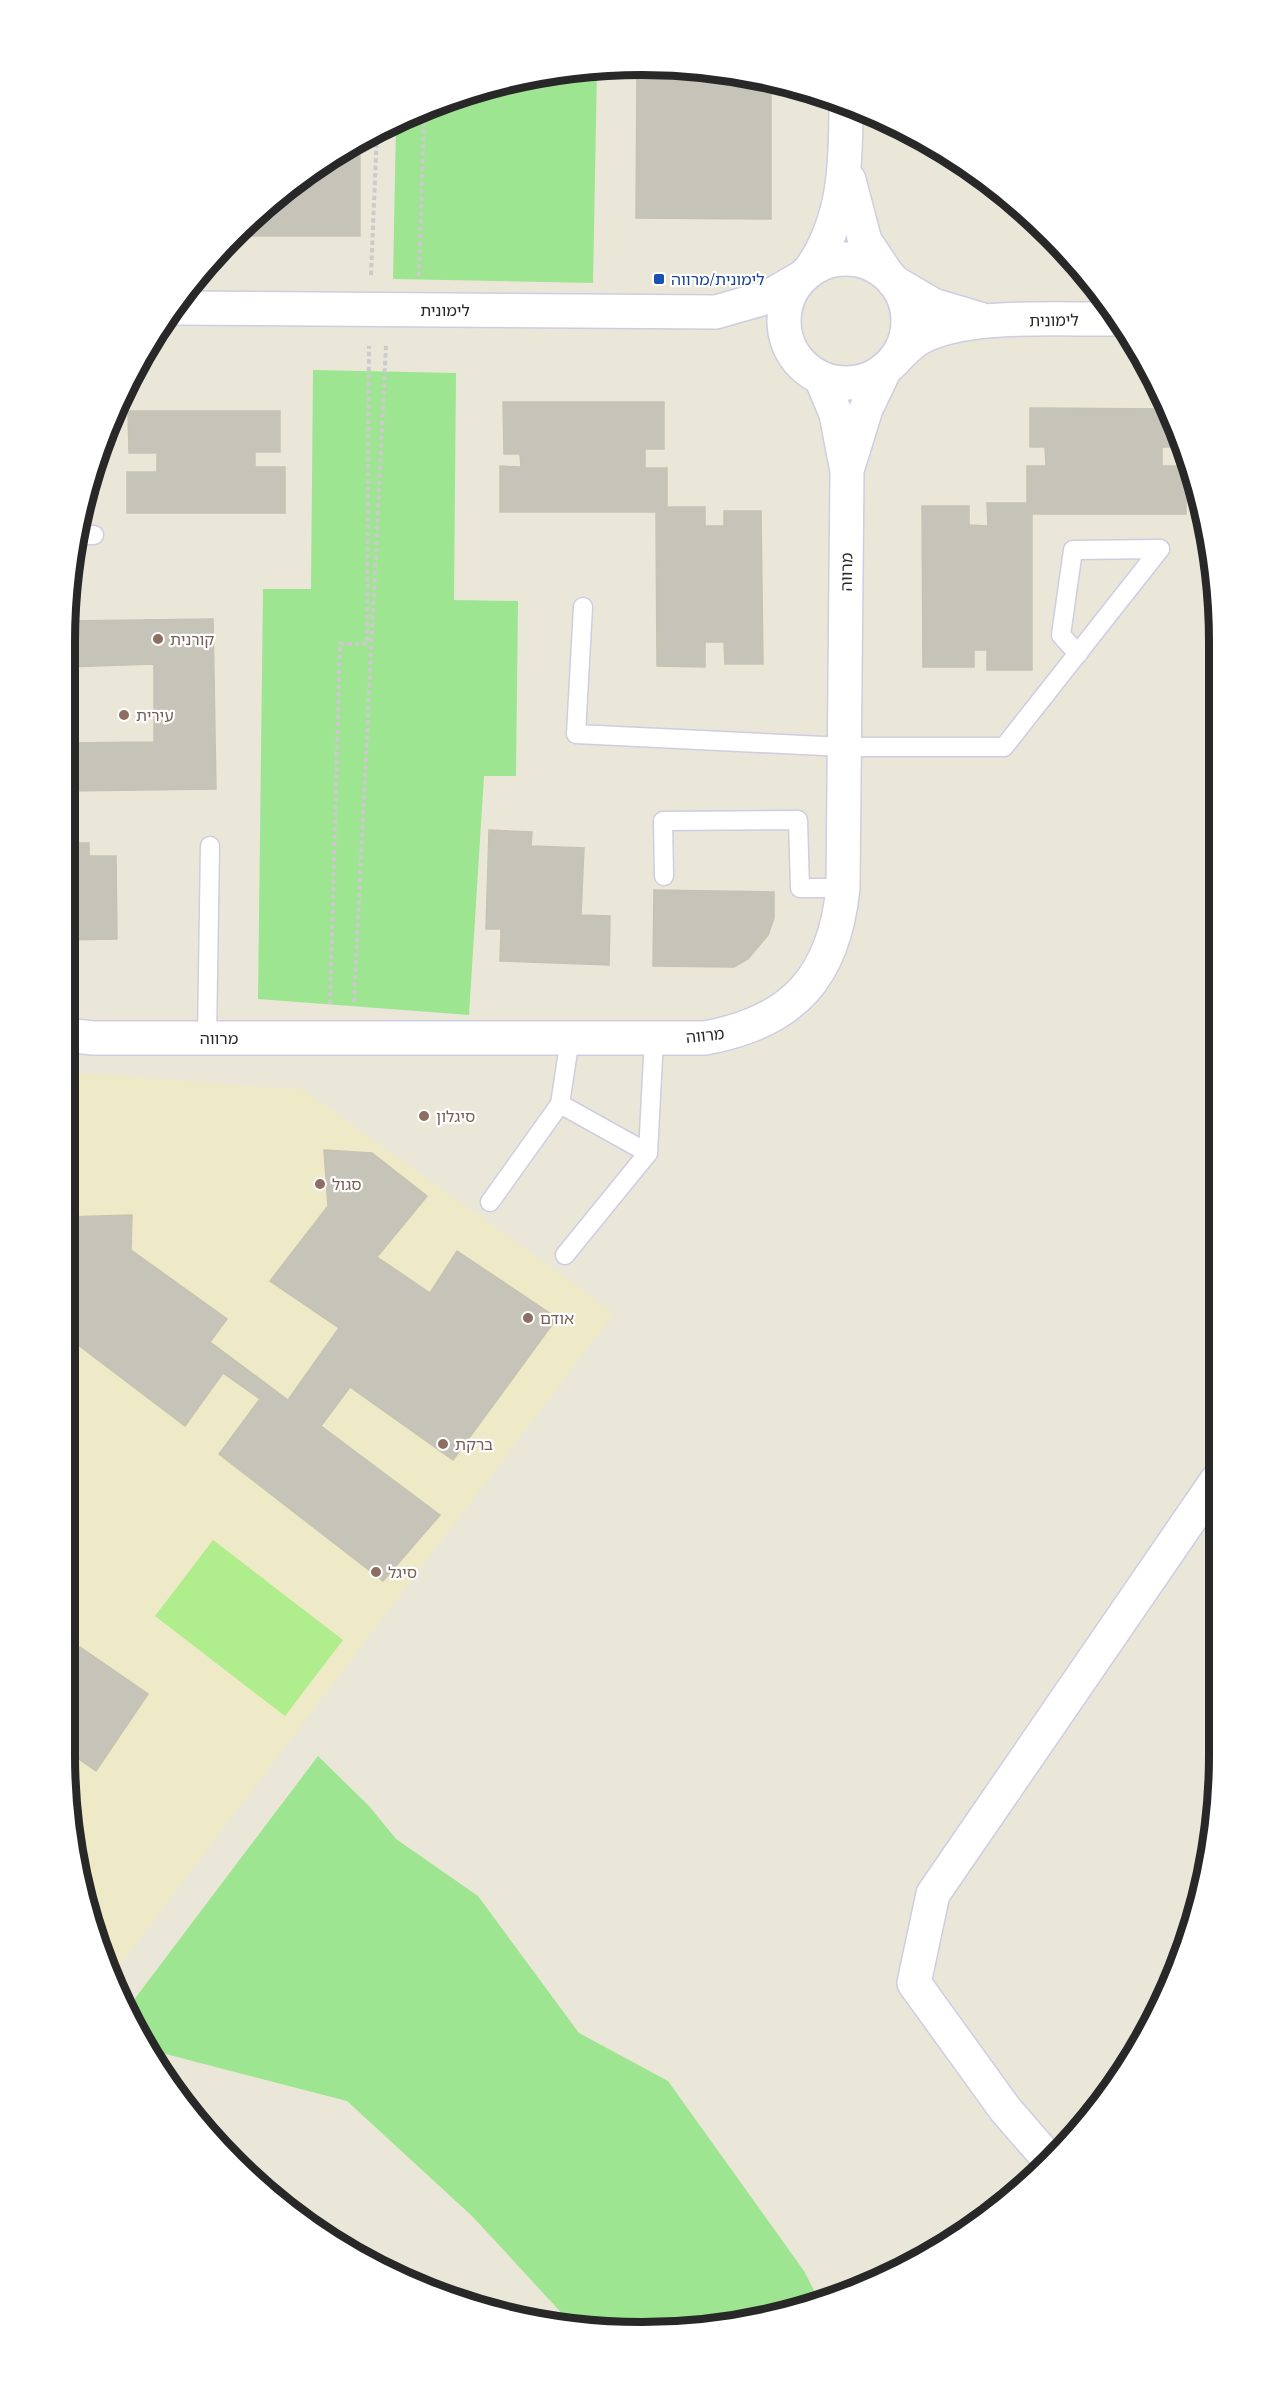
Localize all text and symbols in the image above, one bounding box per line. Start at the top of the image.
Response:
place label: לימונית/מרווה [671,270,765,288]
marker: לימונית/מרווה [652,272,666,286]
street label: לימונית [420,301,470,319]
street label: לימונית [1029,311,1079,329]
street label: מרווה [837,553,855,591]
place label: קורנית [170,630,214,648]
marker: קורנית [151,632,165,646]
place label: עירית [136,706,174,724]
marker: עירית [117,708,131,722]
street label: מרווה [685,1024,725,1046]
street label: מרווה [200,1029,238,1047]
place label: סיגלון [436,1107,475,1125]
marker: סיגלון [417,1109,431,1123]
place label: סגול [332,1175,361,1193]
marker: סגול [313,1177,327,1191]
place label: אודם [540,1309,574,1327]
marker: אודם [521,1311,535,1325]
place label: ברקת [455,1435,493,1453]
marker: ברקת [436,1437,450,1451]
place label: סיגל [388,1563,417,1581]
marker: סיגל [369,1565,383,1579]

